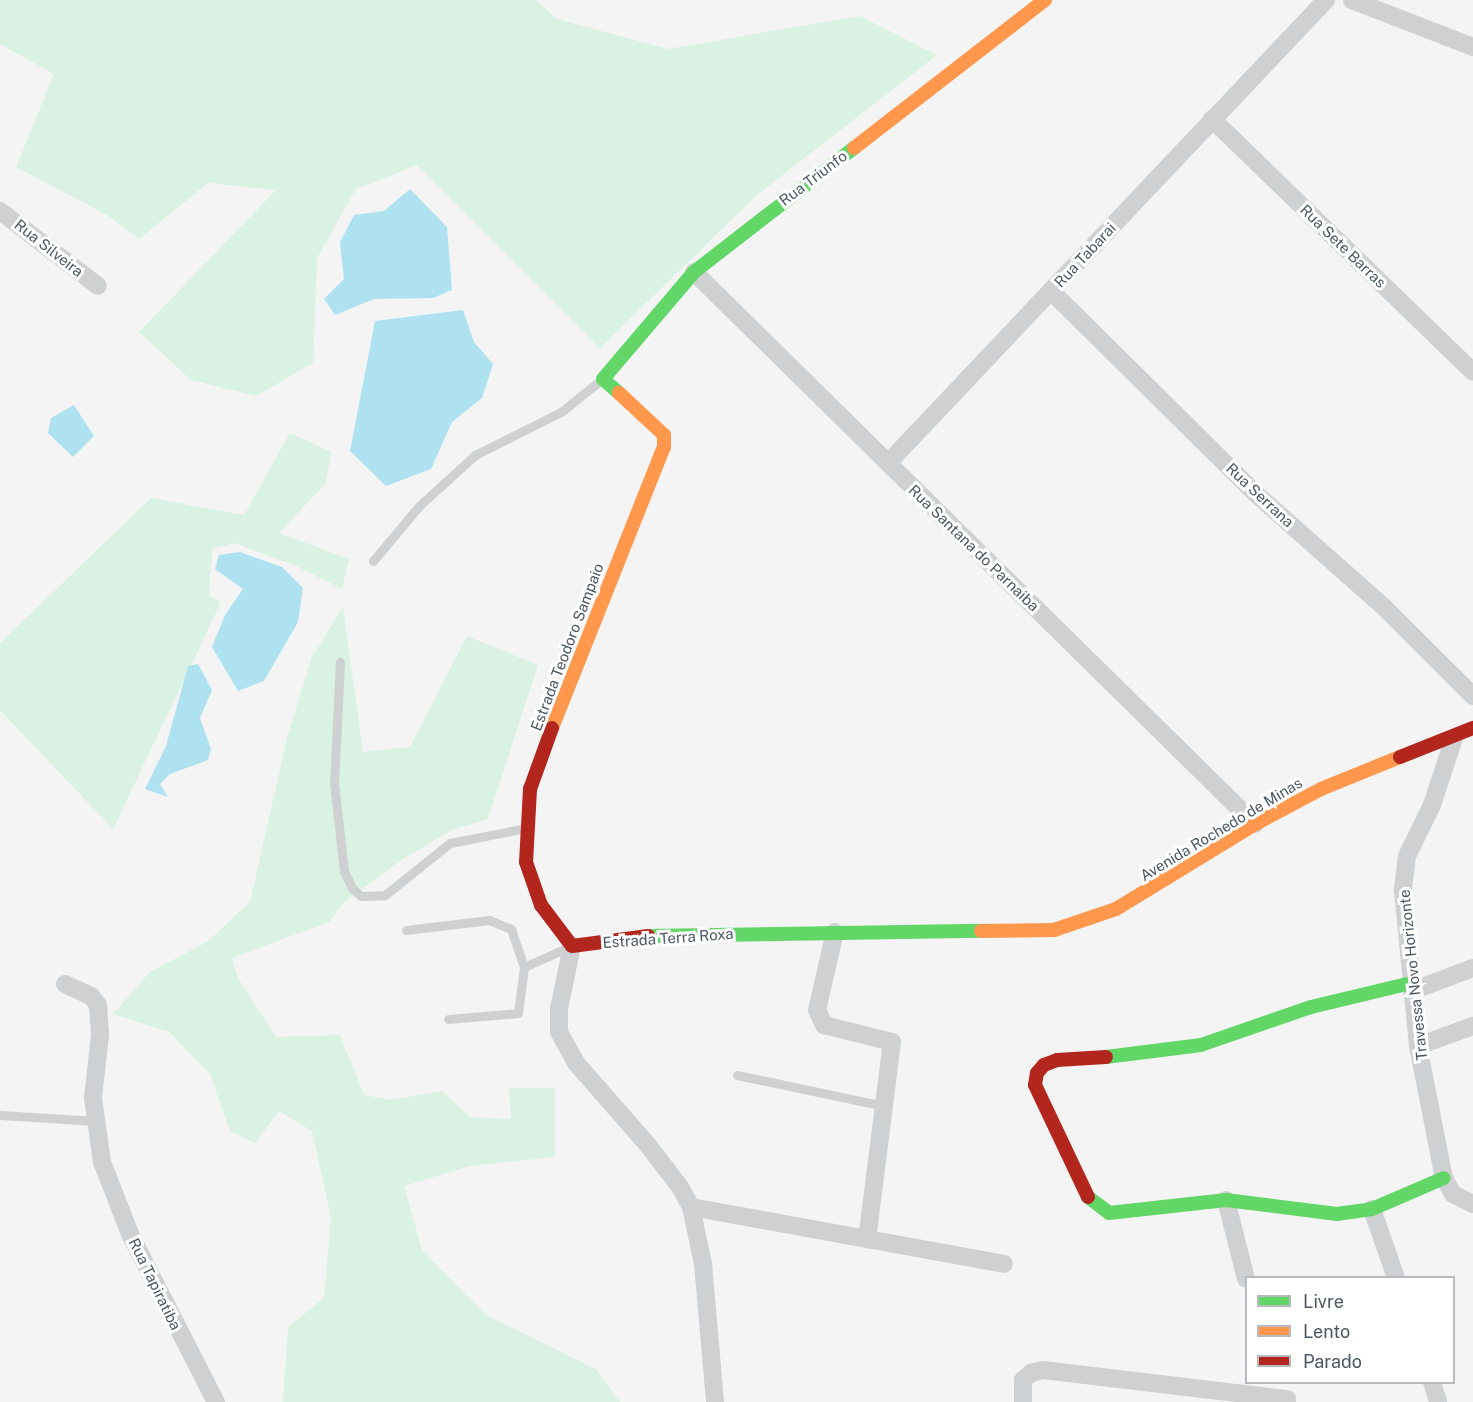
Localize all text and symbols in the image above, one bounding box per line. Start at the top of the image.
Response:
street label: Rua Triunfo [776,147,850,209]
street label: Rua Sete Barras [1296,201,1390,291]
street label: Rua Silveira [11,216,87,280]
street label: Rua Tabarai [1051,219,1119,291]
street label: Rua Serrana [1222,459,1298,531]
street label: Rua Santana do Parnaiba [905,481,1043,615]
street label: Estrada Teodoro Sampaio [527,561,607,733]
street label: Avenida Rochedo de Minas [1137,773,1305,885]
street label: Travessa Novo Horizonte [1395,889,1431,1061]
street label: Estrada Terra Roxa [602,924,734,952]
street label: Rua Tapiratiba [125,1235,185,1333]
legend [1245,1276,1455,1384]
text: Livre [1303,1291,1344,1312]
text: Lento [1303,1321,1350,1342]
text: Parado [1303,1351,1362,1372]

